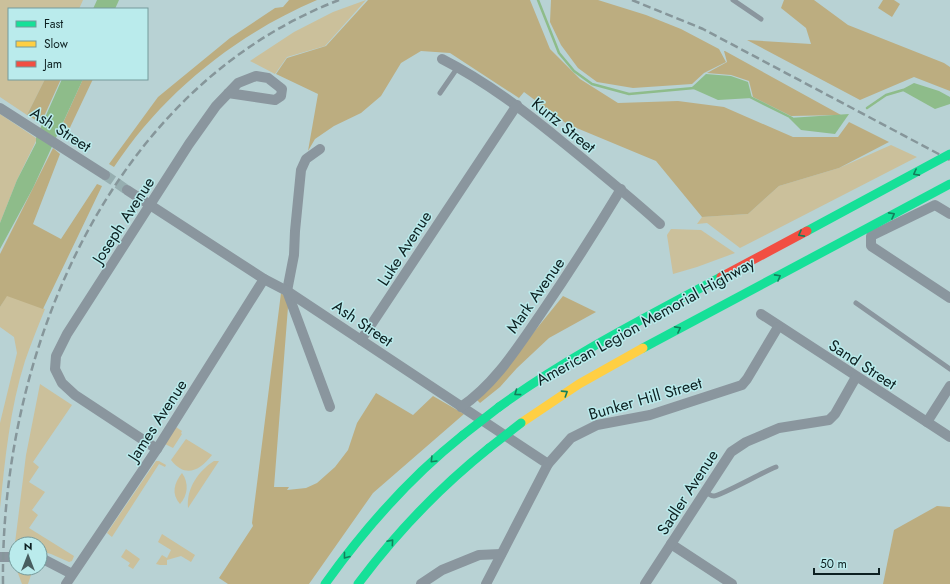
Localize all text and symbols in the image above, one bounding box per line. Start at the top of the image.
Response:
legend [8,8,148,80]
text: Fast [44,15,63,33]
text: Slow [44,35,69,53]
text: Jam [42,55,62,73]
street label: Kurtz Street [527,92,601,159]
street label: Ash Street [26,101,96,158]
one-way arrow [913,168,920,175]
street label: Joseph Avenue [86,172,160,270]
street label: Luke Avenue [372,206,437,290]
one-way arrow [888,212,895,220]
one-way arrow [798,230,805,237]
street label: American Legion Memorial Highway [532,251,760,391]
street label: Mark Avenue [501,253,570,338]
one-way arrow [773,274,781,281]
street label: Ash Street [328,295,398,352]
one-way arrow [674,327,681,334]
street label: Sand Street [824,334,901,395]
street label: Bunker Hill Street [586,371,705,426]
street label: James Avenue [121,375,192,467]
one-way arrow [514,388,521,395]
one-way arrow [561,390,568,398]
street label: Sadler Avenue [651,445,724,539]
one-way arrow [430,455,438,463]
north arrow [8,536,48,576]
text: N [24,538,32,554]
one-way arrow [386,540,393,547]
scale bar [814,550,879,576]
one-way arrow [344,552,351,559]
text: 50 m [820,555,847,573]

